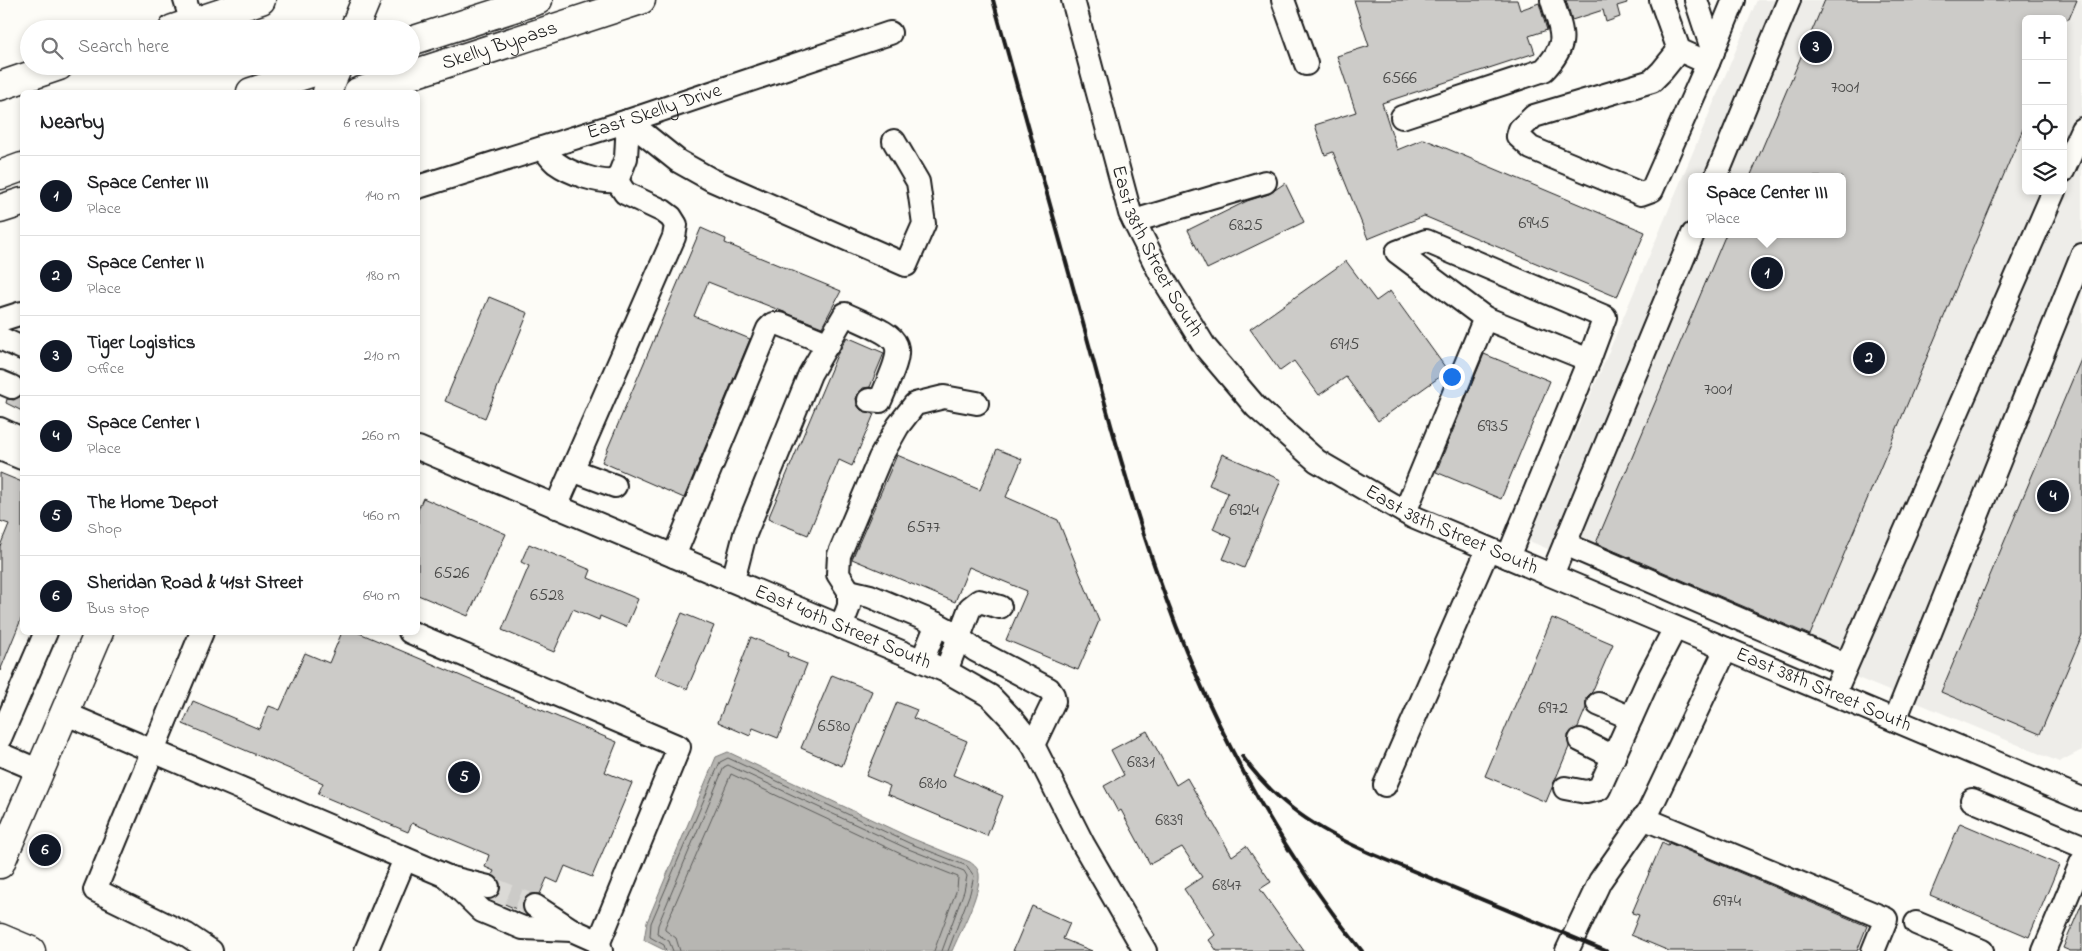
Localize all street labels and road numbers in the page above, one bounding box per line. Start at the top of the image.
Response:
street label: Skelly Bypass [438,14,561,78]
street label: East Skelly Drive [583,76,725,147]
street label: East 38th Street South [1103,162,1210,343]
street label: East 38th Street South [1359,477,1543,583]
street label: East 40th Street South [750,577,936,678]
street label: East 38th Street South [1731,640,1916,740]

